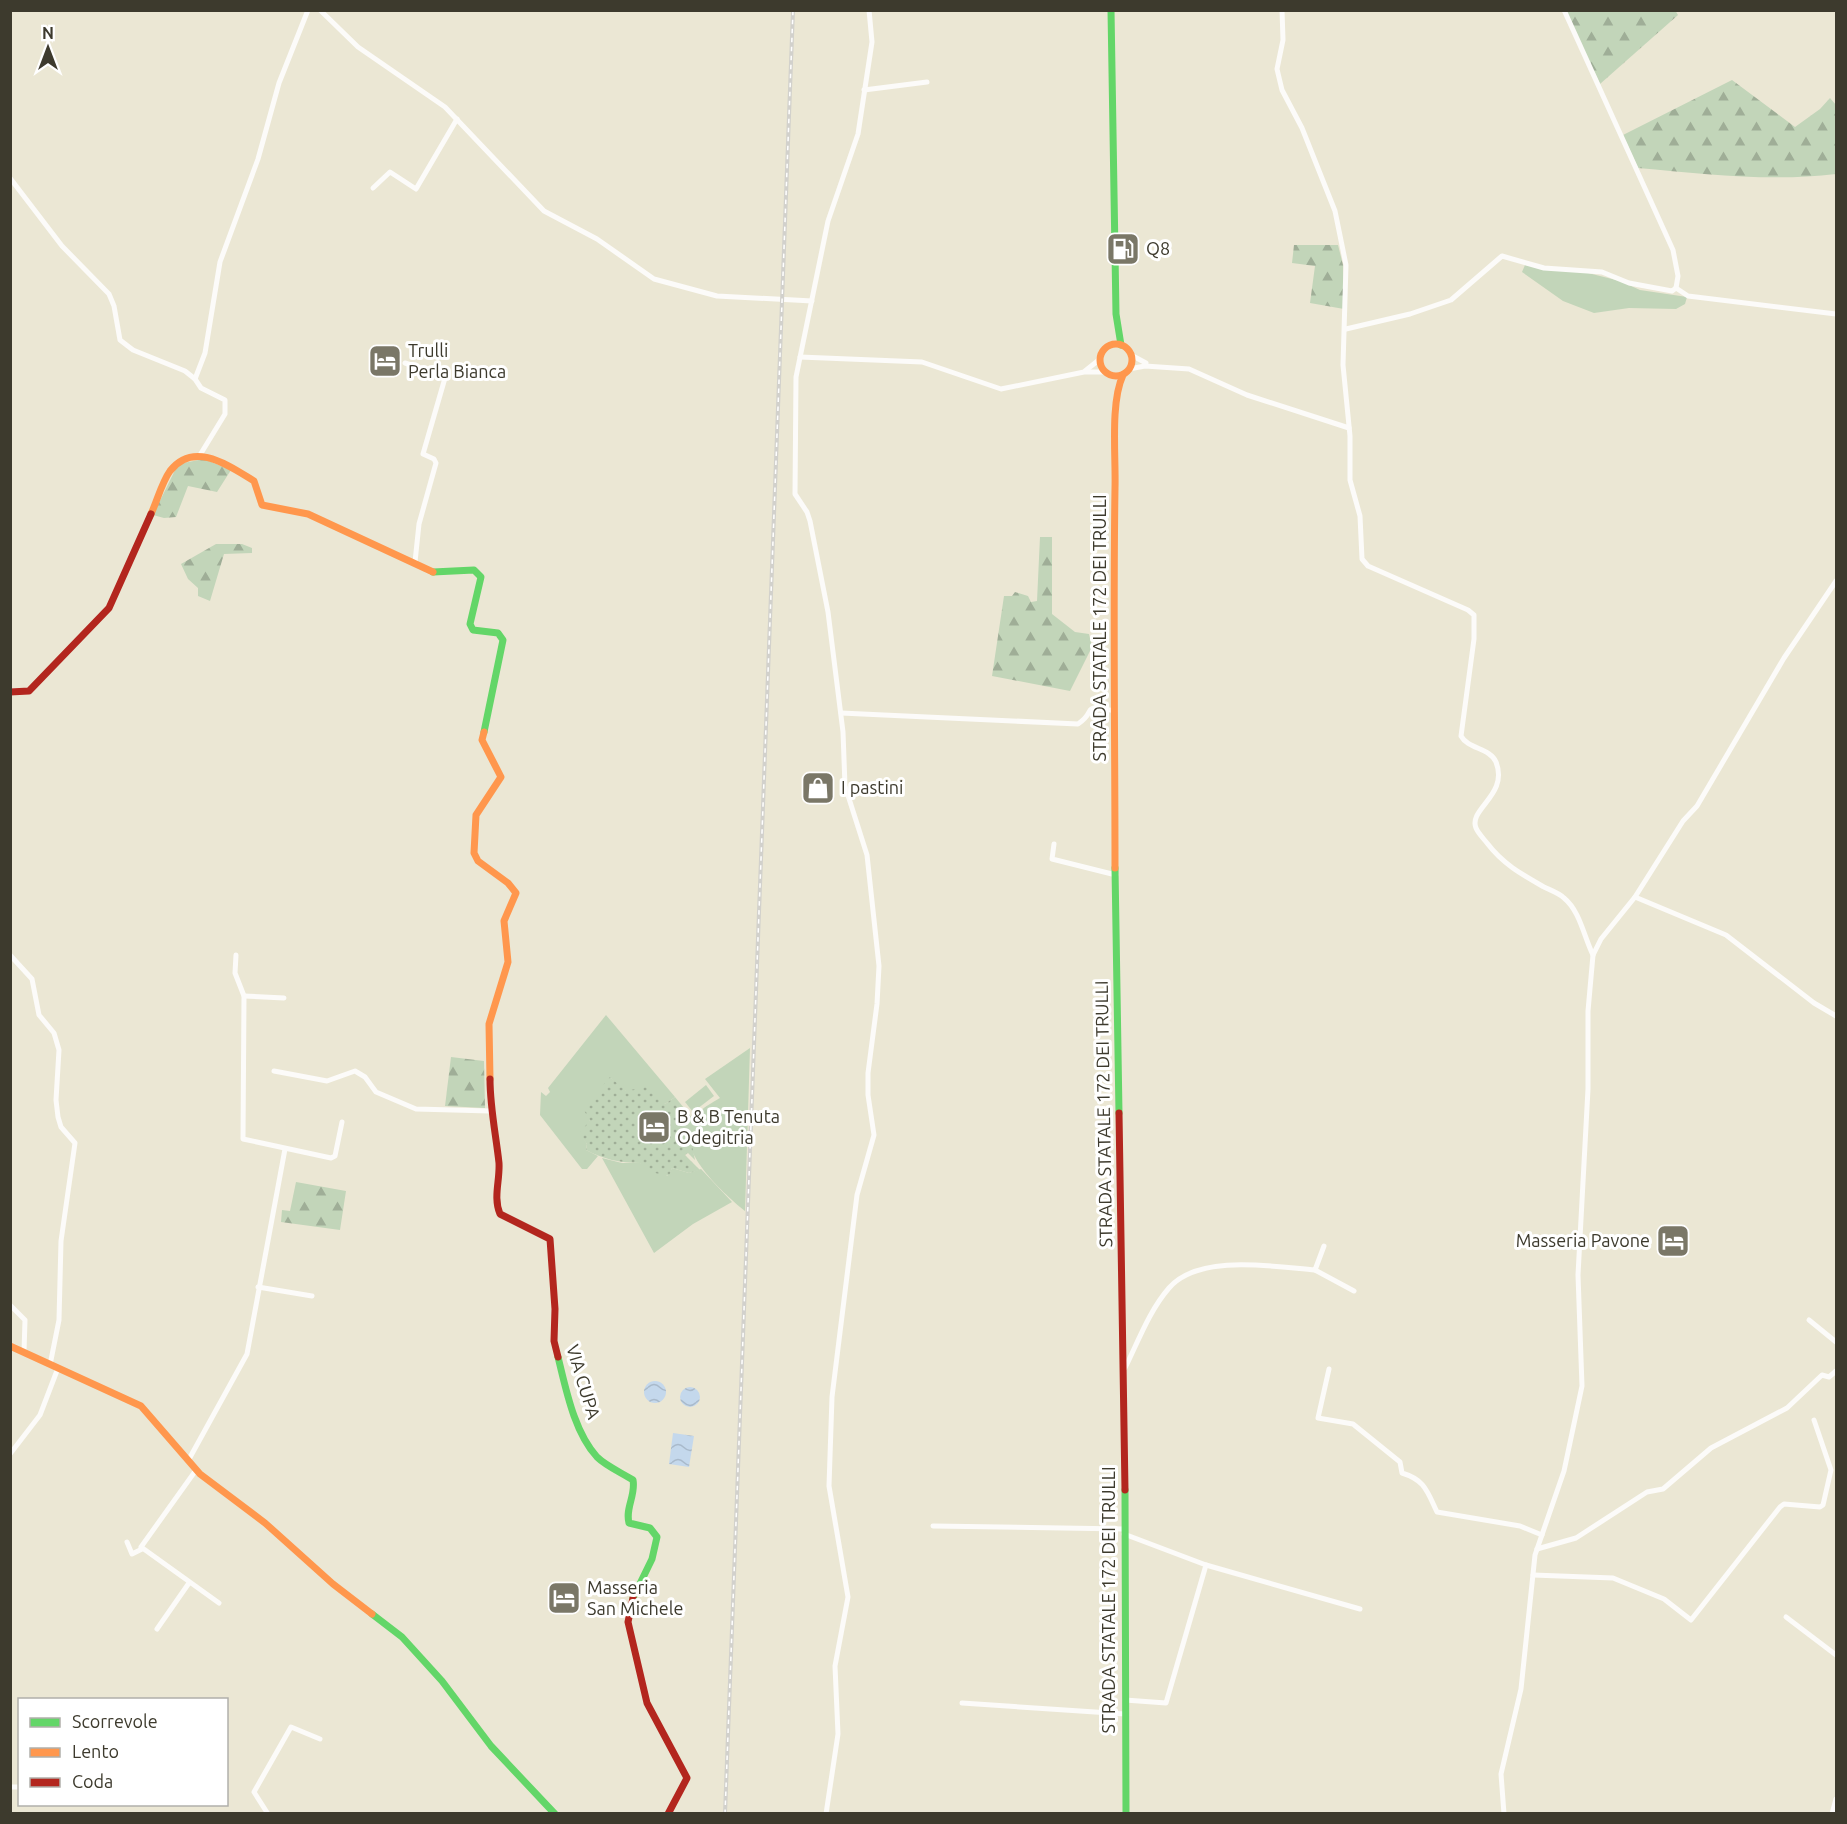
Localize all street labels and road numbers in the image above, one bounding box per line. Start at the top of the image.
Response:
street label: STRADA STATALE 172 DEI TRULLI [1089,495,1109,761]
street label: STRADA STATALE 172 DEI TRULLI [1091,980,1115,1248]
street label: VIA CUPA [563,1342,605,1422]
street label: STRADA STATALE 172 DEI TRULLI [1098,1467,1118,1733]

